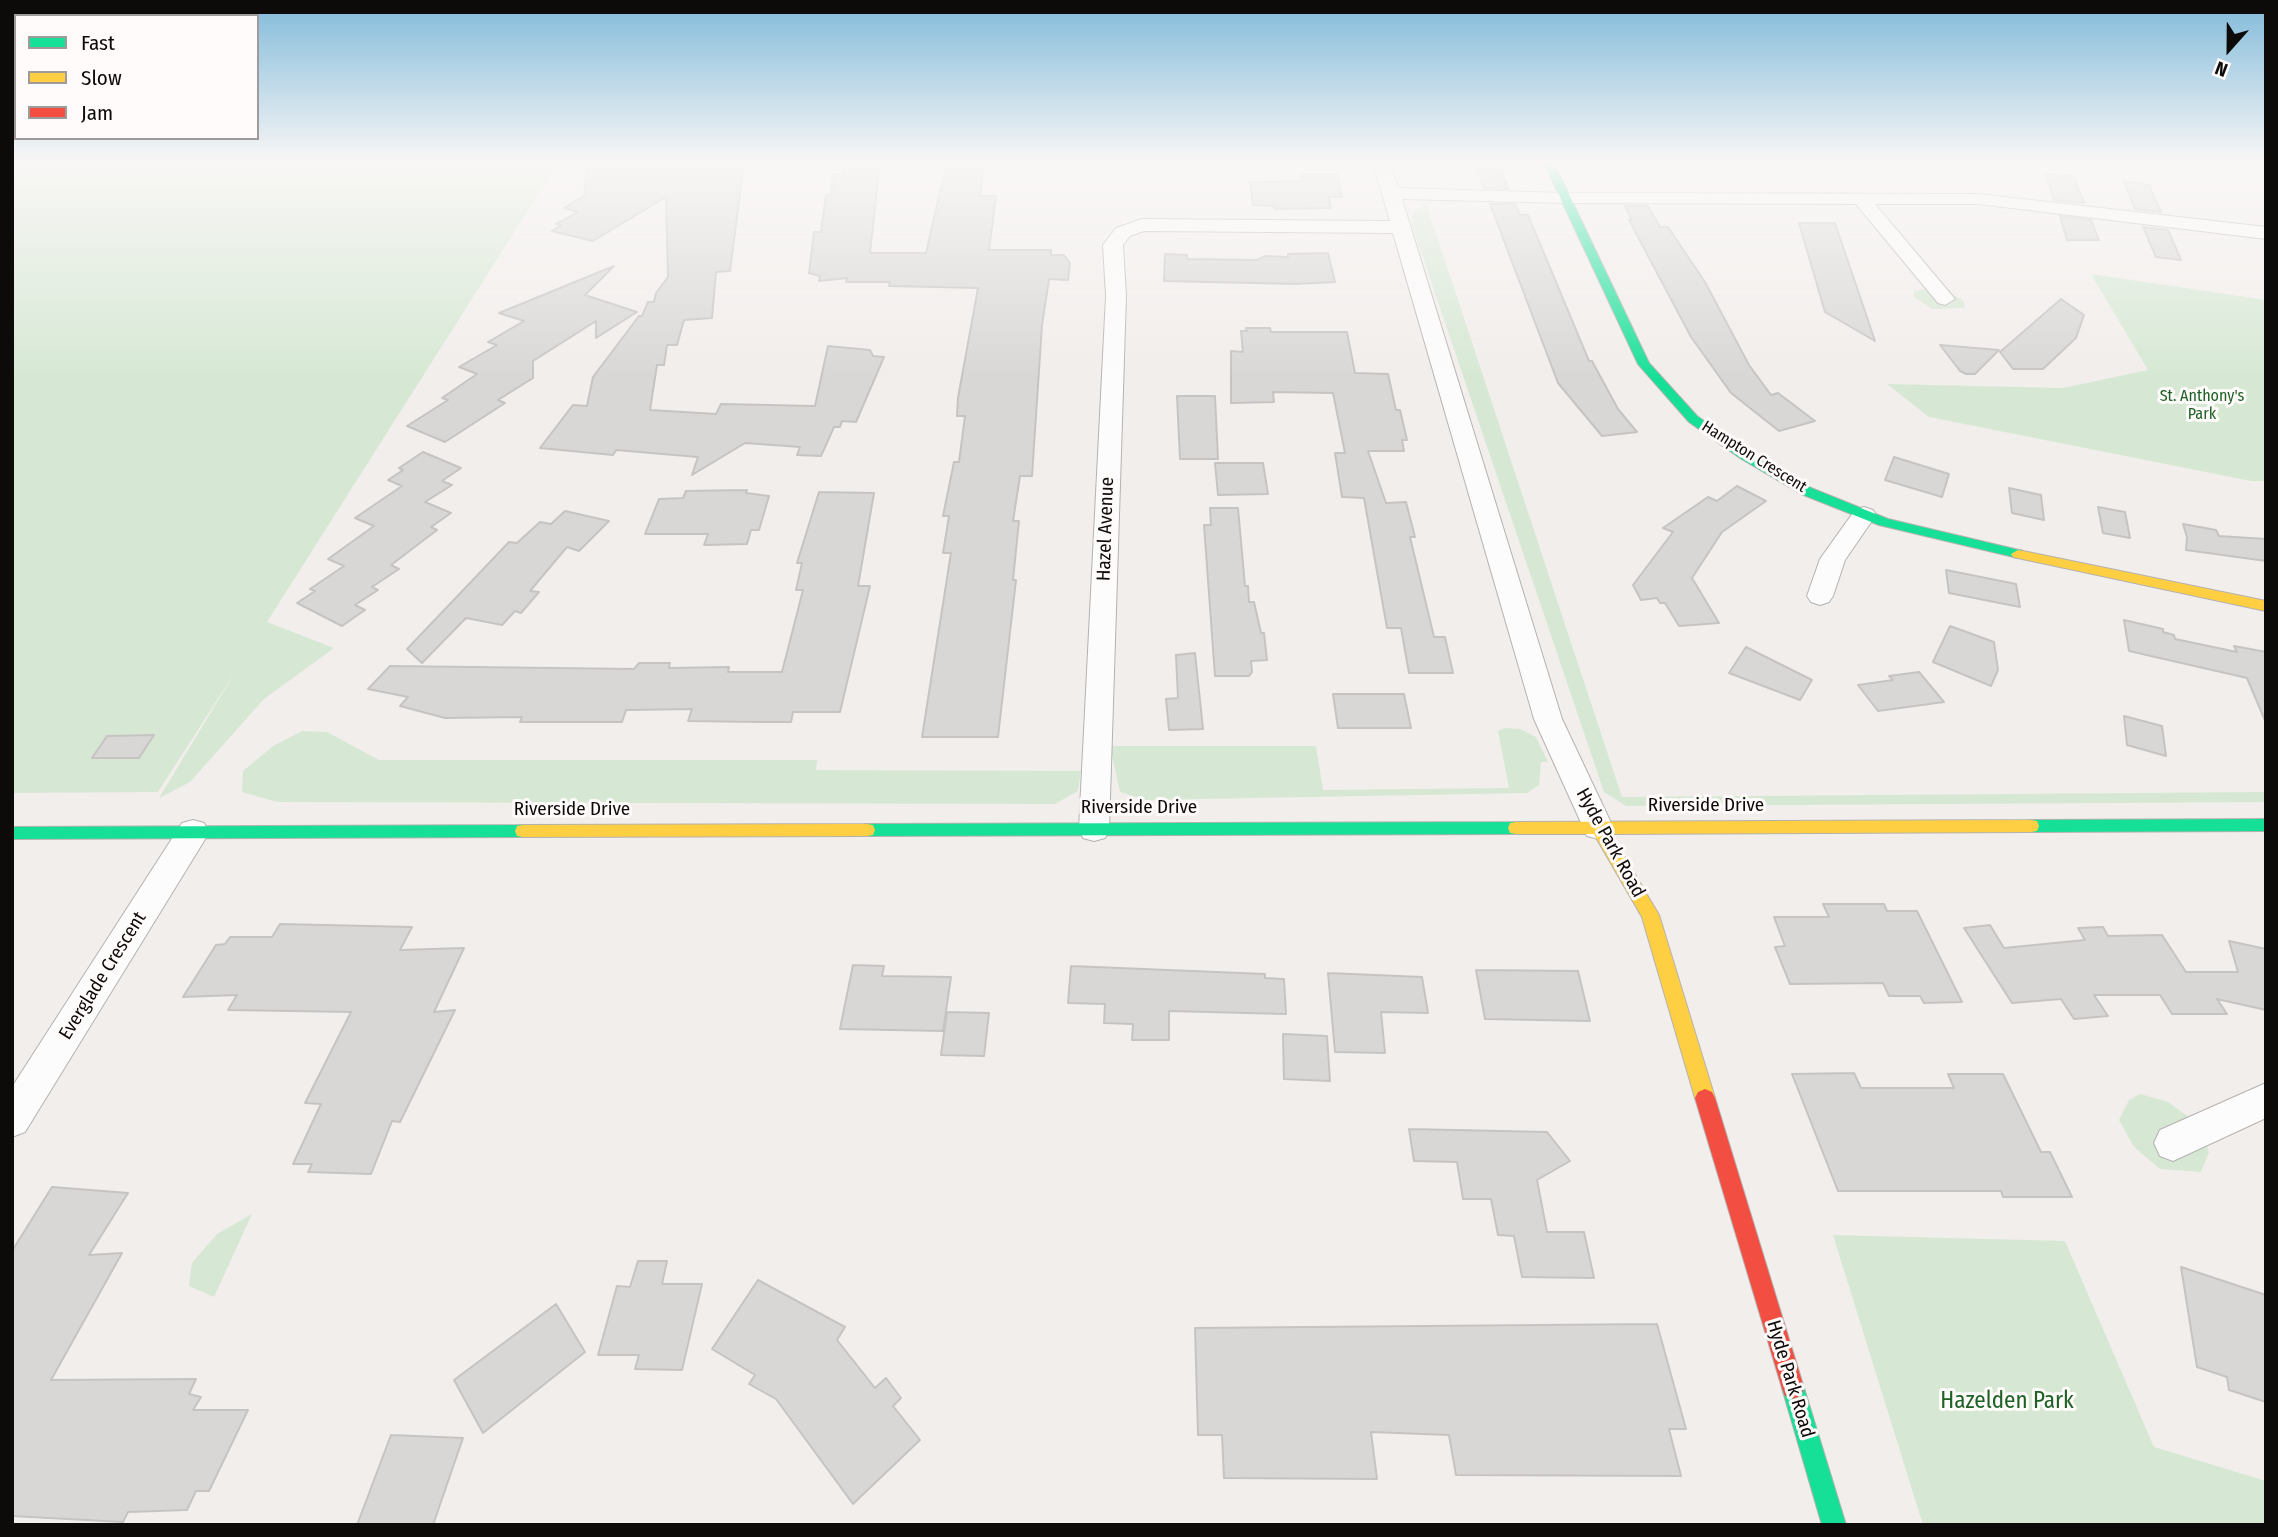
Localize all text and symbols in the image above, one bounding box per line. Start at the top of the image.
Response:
legend [14,14,259,140]
north arrow [2194,14,2264,84]
text: Fast [81,30,115,56]
text: N [2212,56,2231,82]
text: Slow [81,65,122,91]
text: Jam [81,100,113,126]
park label: St. Anthony's Park [2160,387,2244,425]
street label: Hampton Crescent [1698,417,1810,497]
street label: Hazel Avenue [1093,477,1119,581]
street label: Hyde Park Road [1571,784,1649,902]
street label: Riverside Drive [1648,795,1764,817]
street label: Riverside Drive [1081,797,1197,819]
street label: Riverside Drive [514,799,630,821]
street label: Everglade Crescent [55,908,151,1044]
street label: Hyde Park Road [1761,1318,1819,1440]
park label: Hazelden Park [1940,1388,2074,1416]

